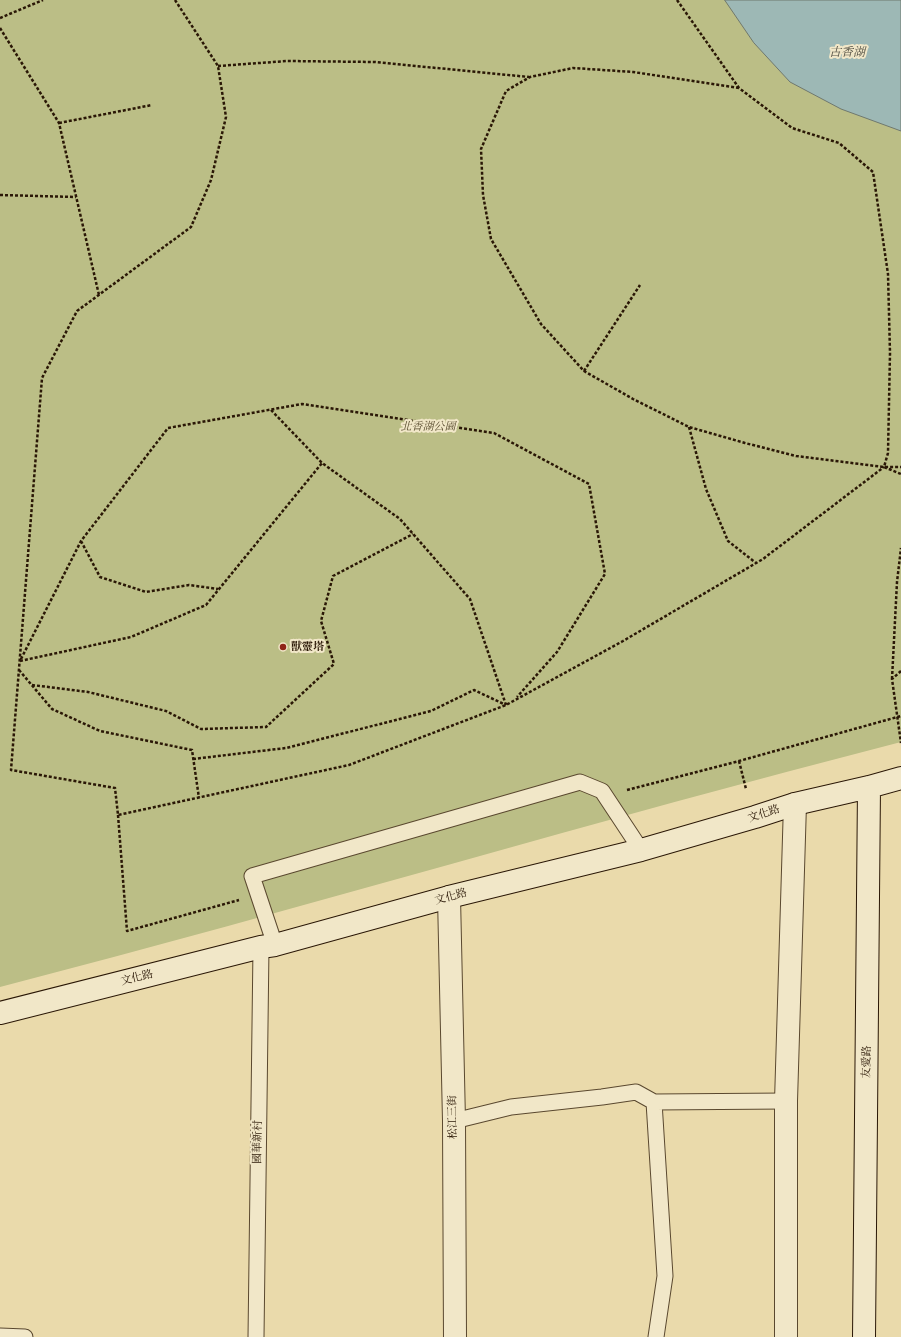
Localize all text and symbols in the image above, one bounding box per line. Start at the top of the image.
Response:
water label: 古香湖 [829,46,865,60]
park label: 北香湖公園 [401,420,455,434]
place label: 獸靈塔 [291,640,324,654]
marker: 獸靈塔 [278,642,288,652]
street label: 文化路 [746,803,782,825]
street label: 文化路 [433,886,469,908]
street label: 文化路 [119,968,155,988]
street label: 友愛路 [860,1045,874,1079]
street label: 松江三街 [446,1095,460,1139]
street label: 國華新村 [251,1120,265,1164]

